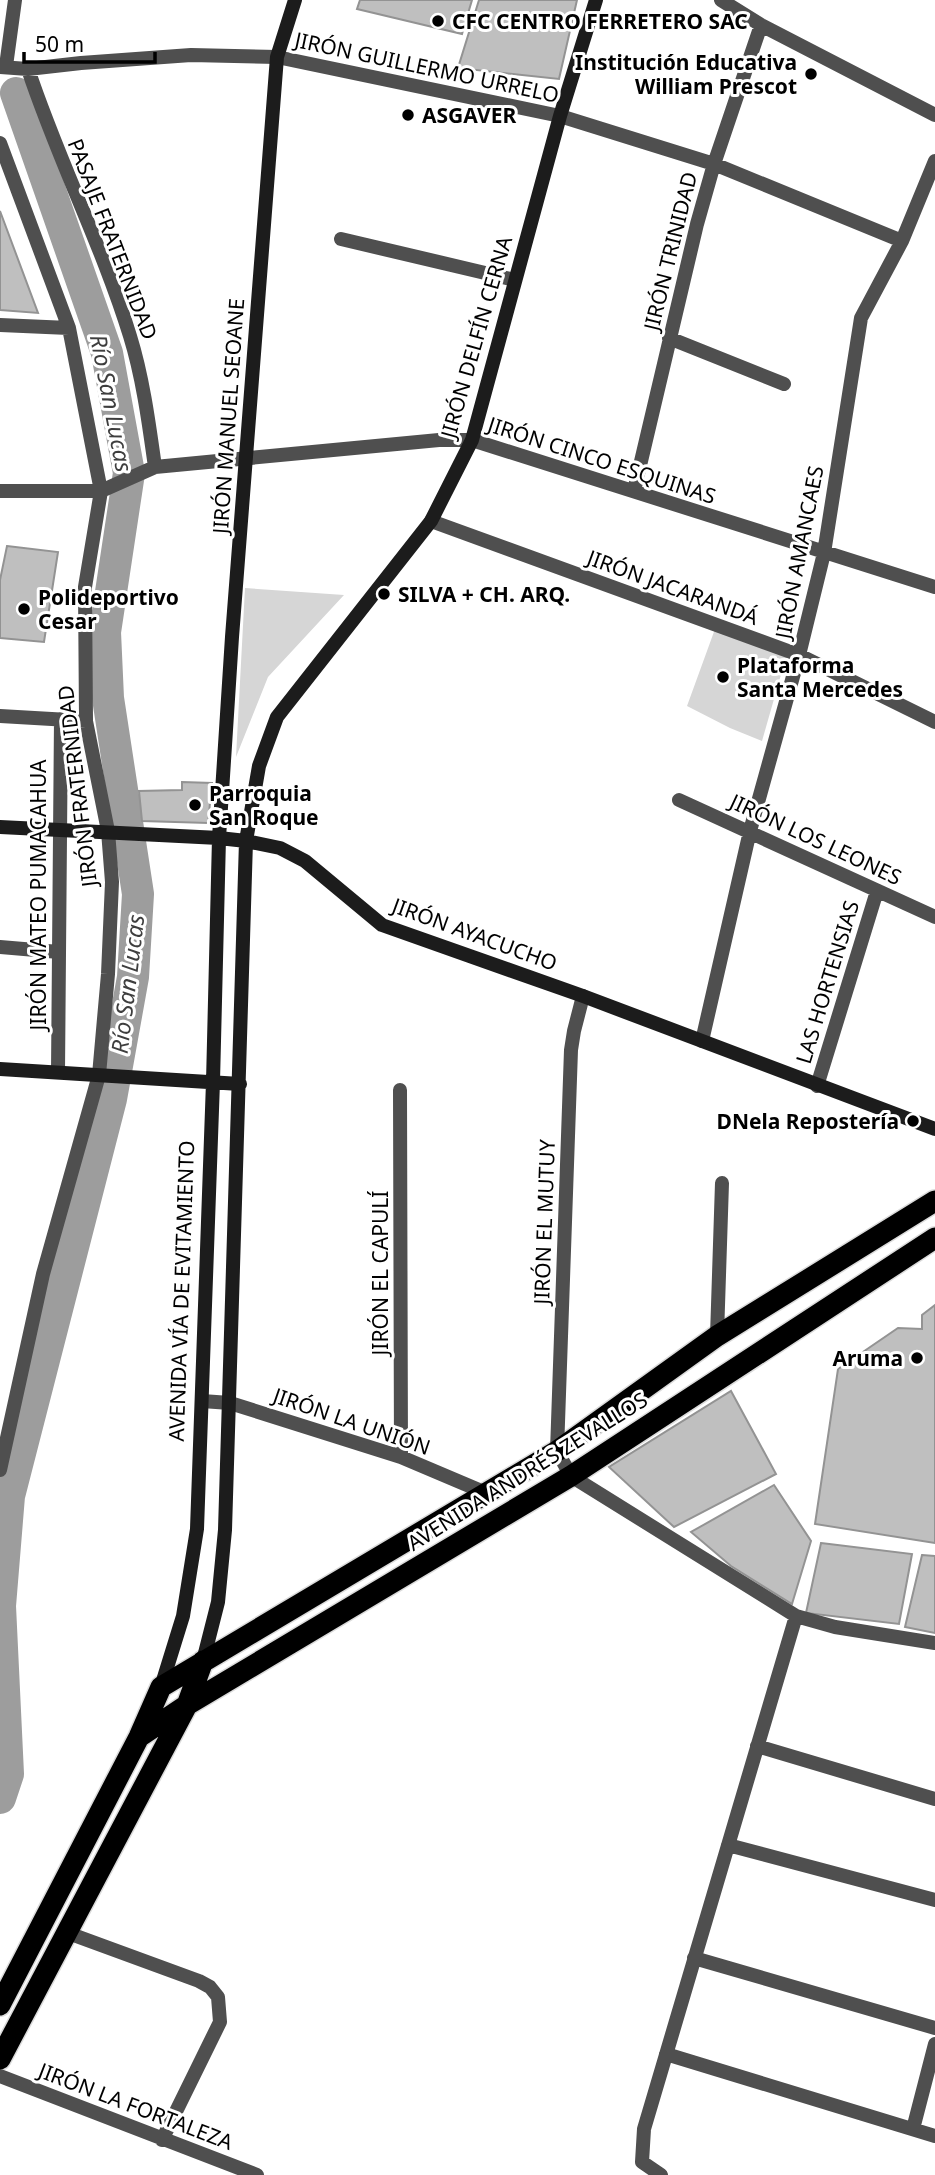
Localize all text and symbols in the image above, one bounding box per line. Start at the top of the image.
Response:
place label: CFC CENTRO FERRETERO SAC [452,7,748,35]
marker: CFC CENTRO FERRETERO SAC [430,13,446,29]
scale bar [24,21,156,65]
street label: JIRÓN GUILLERMO URRELO [290,25,562,109]
text: 50 m [35,30,84,58]
place label: Institución Educativa William Prescot [575,48,797,100]
marker: Institución Educativa William Prescot [803,66,819,82]
place label: ASGAVER [422,101,516,129]
marker: ASGAVER [400,107,416,123]
street label: PASAJE FRATERNIDAD [62,135,164,343]
street label: JIRÓN TRINIDAD [636,169,703,335]
street label: JIRÓN DELFÍN CERNA [433,232,518,443]
street label: JIRÓN MANUEL SEOANE [206,297,250,537]
water label: Río San Lucas [83,331,141,475]
street label: JIRÓN CINCO ESQUINAS [483,409,719,510]
street label: JIRÓN AMANCAES [768,463,829,643]
street label: JIRÓN JACARANDÁ [582,542,763,631]
place label: SILVA + CH. ARQ. [398,580,570,608]
place label: Polideportivo Cesar [38,583,179,635]
marker: SILVA + CH. ARQ. [376,586,392,602]
marker: Polideportivo Cesar [16,601,32,617]
place label: Plataforma Santa Mercedes [737,651,903,703]
marker: Plataforma Santa Mercedes [715,669,731,685]
street label: JIRÓN FRATERNIDAD [51,684,103,890]
street label: JIRÓN MATEO PUMACAHUA [24,759,52,1032]
place label: Parroquia San Roque [209,779,319,831]
street label: JIRÓN LOS LEONES [724,786,906,891]
marker: Parroquia San Roque [187,797,203,813]
street label: JIRÓN AYACUCHO [387,891,561,977]
street label: LAS HORTENSIAS [789,897,865,1067]
water label: Río San Lucas [103,913,151,1055]
place label: DNela Repostería [717,1107,899,1135]
marker: DNela Repostería [905,1113,921,1129]
street label: JIRÓN EL MUTUY [527,1139,561,1307]
street label: AVENIDA VÍA DE EVITAMIENTO [162,1140,200,1442]
street label: JIRÓN EL CAPULÍ [366,1191,394,1357]
place label: Aruma [832,1344,903,1372]
marker: Aruma [909,1350,925,1366]
street label: JIRÓN LA UNIÓN [268,1380,434,1461]
street label: AVENIDA ANDRÉS ZEVALLOS [401,1385,653,1557]
street label: JIRÓN LA FORTALEZA [33,2055,238,2156]

